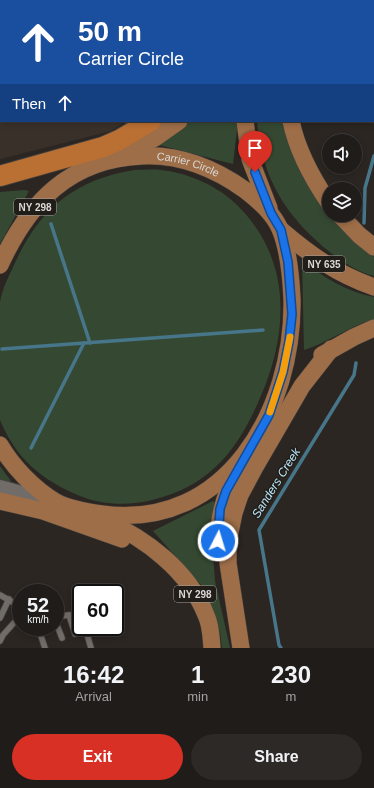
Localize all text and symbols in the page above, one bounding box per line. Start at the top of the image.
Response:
icon: ahead [12,16,64,68]
text: 50 m [78,16,142,47]
text: Carrier Circle [78,49,184,69]
icon: ahead [54,92,76,114]
text: Then [12,95,46,112]
pin [238,131,272,172]
map controls [322,134,362,222]
button: sound [322,134,362,174]
icon: arrive [244,137,266,159]
street label: Carrier Circle [156,150,221,179]
button: layers [322,182,362,222]
road number: NY 298 [14,199,56,215]
road number: NY 635 [303,256,345,272]
water label: Sanders Creek [249,445,304,521]
position arrow [197,520,239,562]
speed limit sign: 60 [72,584,124,636]
road number: NY 298 [174,586,216,602]
text: 52 [27,594,49,616]
text: km/h [27,614,49,625]
text: 16:42 [63,661,124,688]
text: 1 [191,661,204,688]
text: 230 [271,661,311,688]
text: Arrival [75,689,112,704]
text: min [187,689,208,704]
text: m [286,689,296,704]
button: Exit [12,734,183,780]
button: Share [191,734,362,780]

